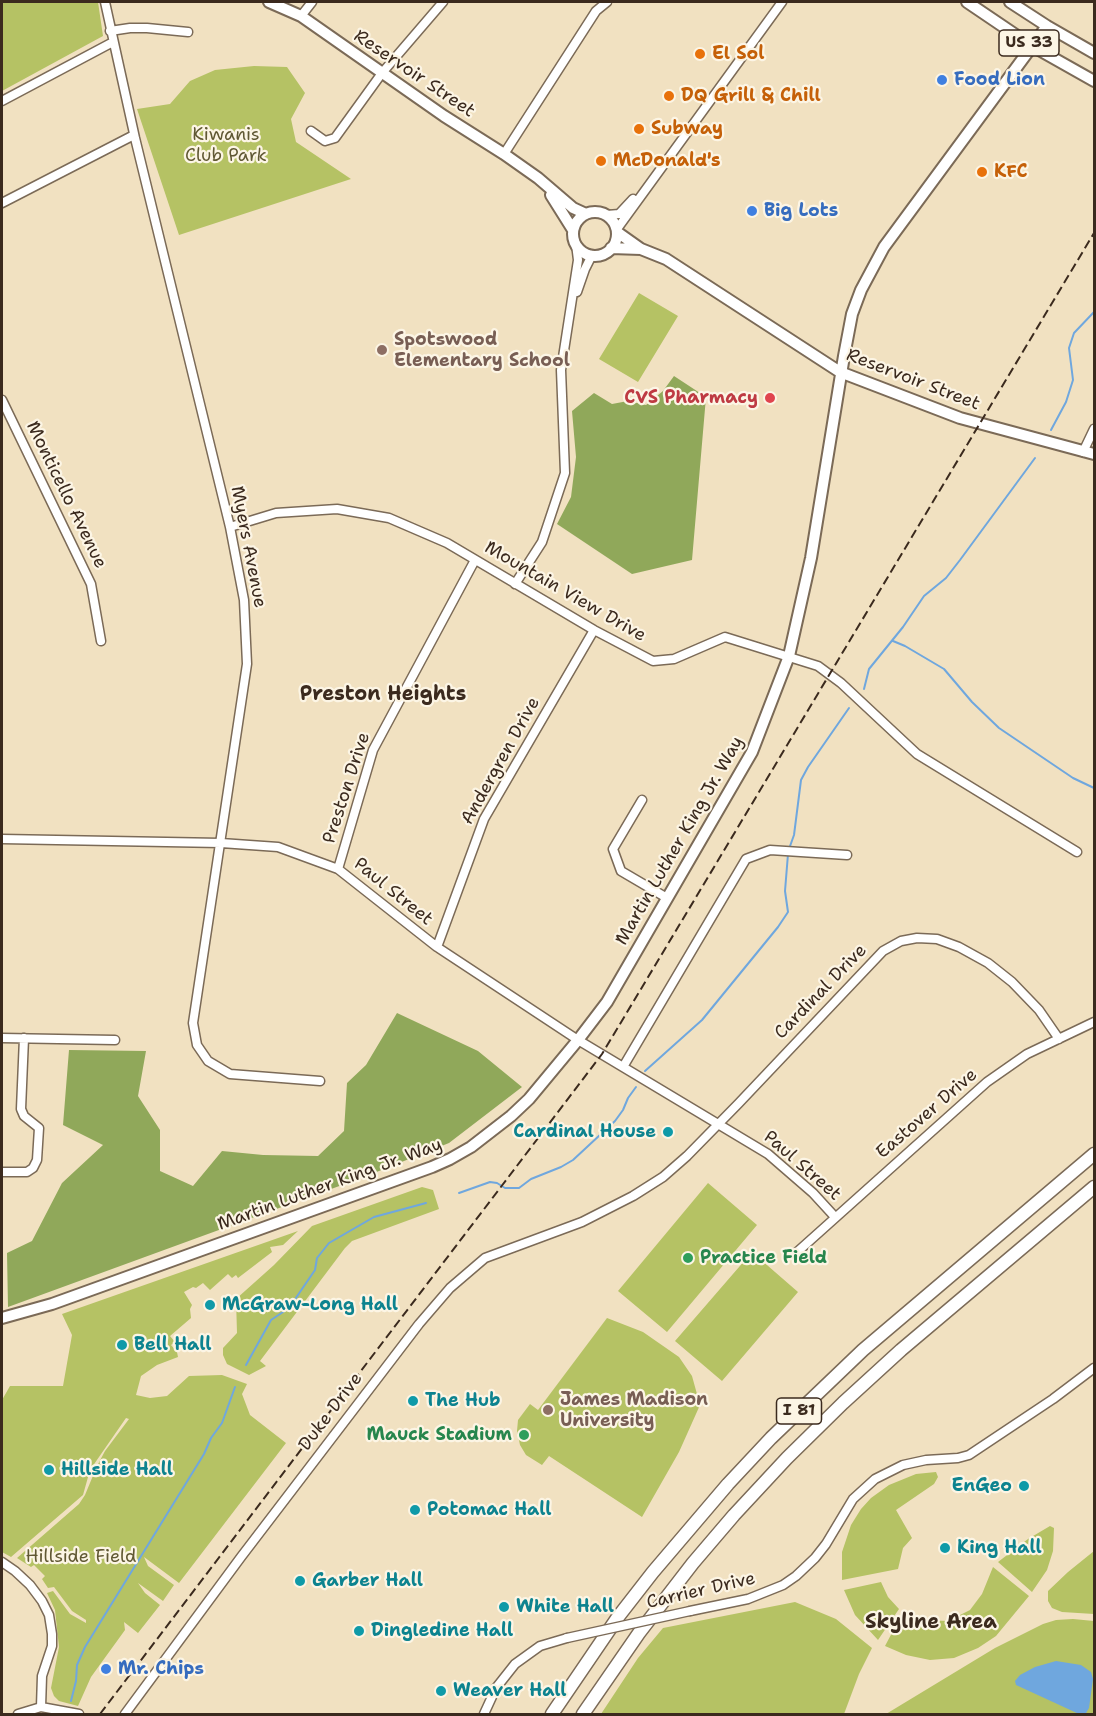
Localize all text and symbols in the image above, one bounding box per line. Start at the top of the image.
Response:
street label: Reservoir Street [349,26,479,122]
road number: US 33 [999,30,1059,56]
place label: El Sol [712,43,764,65]
marker: El Sol [693,47,707,61]
place label: Food Lion [954,69,1045,91]
marker: Food Lion [935,73,949,87]
place label: DQ Grill & Chill [681,85,821,107]
marker: DQ Grill & Chill [662,89,676,103]
place label: Subway [651,118,723,140]
marker: Subway [632,122,646,136]
park label: Kiwanis Club Park [185,124,267,166]
place label: McDonald's [613,150,720,172]
marker: McDonald's [594,154,608,168]
place label: KFC [994,161,1028,183]
marker: KFC [975,165,989,179]
place label: Big Lots [764,200,838,222]
marker: Big Lots [745,204,759,218]
place label: Spotswood Elementary School [394,329,570,372]
marker: Spotswood Elementary School [375,343,389,357]
street label: Reservoir Street [843,345,983,415]
place label: CVS Pharmacy [624,387,758,409]
marker: CVS Pharmacy [763,391,777,405]
street label: Monticello Avenue [21,418,111,572]
street label: Myers Avenue [226,484,270,610]
street label: Mountain View Drive [481,537,649,647]
district label: Preston Heights [300,683,466,707]
street label: Andergren Drive [457,694,545,828]
street label: Preston Drive [319,730,375,846]
street label: Martin Luther King Jr. Way [611,733,749,949]
street label: Paul Street [349,854,437,930]
street label: Cardinal Drive [770,940,872,1044]
street label: Eastover Drive [872,1064,982,1164]
place label: Cardinal House [513,1121,656,1143]
marker: Cardinal House [661,1125,675,1139]
street label: Paul Street [759,1127,845,1205]
street label: Martin Luther King Jr. Way [215,1134,445,1236]
place label: Practice Field [700,1247,827,1269]
marker: Practice Field [681,1251,695,1265]
place label: McGraw-Long Hall [222,1294,398,1316]
marker: McGraw-Long Hall [203,1298,217,1312]
place label: Bell Hall [134,1334,211,1356]
marker: Bell Hall [115,1338,129,1352]
street label: Duke Drive [295,1369,367,1455]
place label: James Madison University [560,1389,708,1432]
place label: The Hub [425,1390,500,1412]
marker: The Hub [406,1394,420,1408]
road number: I 81 [776,1398,822,1424]
marker: James Madison University [541,1403,555,1417]
place label: Mauck Stadium [367,1424,512,1446]
marker: Mauck Stadium [517,1428,531,1442]
place label: Hillside Hall [61,1459,173,1481]
marker: Hillside Hall [42,1463,56,1477]
place label: EnGeo [952,1475,1012,1497]
marker: EnGeo [1017,1479,1031,1493]
place label: Potomac Hall [427,1499,551,1521]
marker: Potomac Hall [408,1503,422,1517]
place label: King Hall [957,1537,1042,1559]
marker: King Hall [938,1541,952,1555]
park label: Hillside Field [25,1546,137,1568]
street label: Carrier Drive [644,1568,758,1614]
place label: Garber Hall [312,1570,423,1592]
marker: Garber Hall [293,1574,307,1588]
place label: White Hall [516,1596,614,1618]
marker: White Hall [497,1600,511,1614]
district label: Skyline Area [865,1611,997,1635]
place label: Dingledine Hall [371,1620,513,1642]
marker: Dingledine Hall [352,1624,366,1638]
place label: Mr. Chips [118,1658,204,1680]
marker: Mr. Chips [99,1662,113,1676]
place label: Weaver Hall [453,1680,567,1702]
marker: Weaver Hall [434,1684,448,1698]

